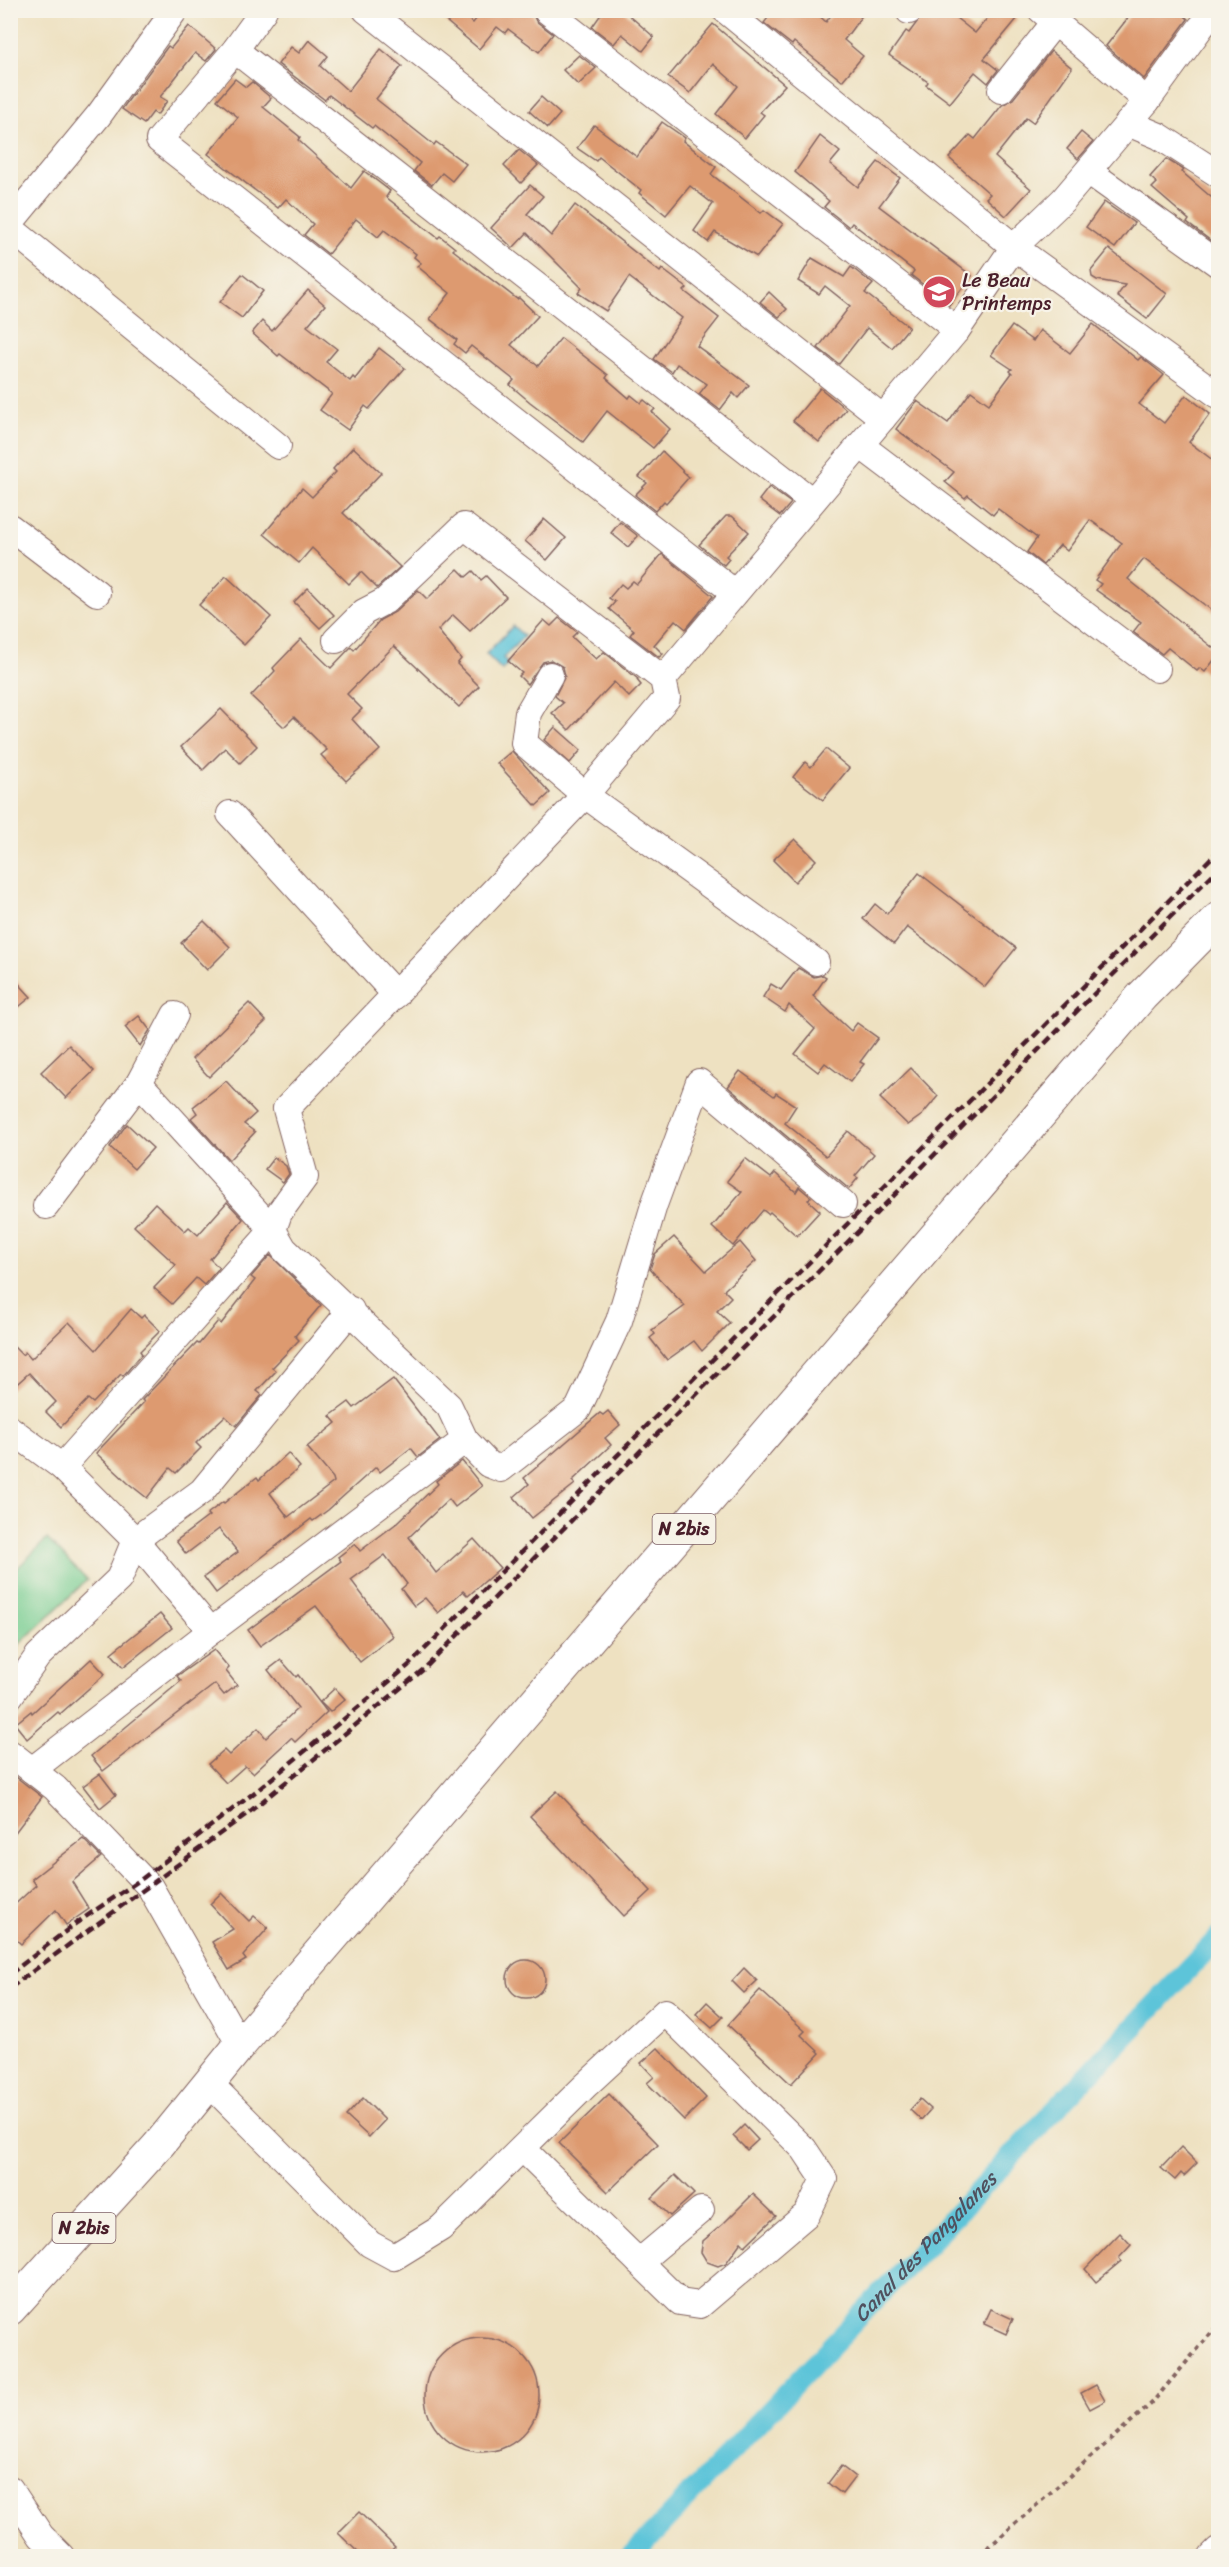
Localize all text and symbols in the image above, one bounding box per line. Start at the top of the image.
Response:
place label: Le Beau Printemps [962,263,1052,321]
school or university icon: Le Beau Printemps [921,274,957,310]
road number: N 2bis [652,1514,716,1544]
water label: Canal des Pangalanes [844,2161,1008,2331]
road number: N 2bis [52,2213,116,2243]

